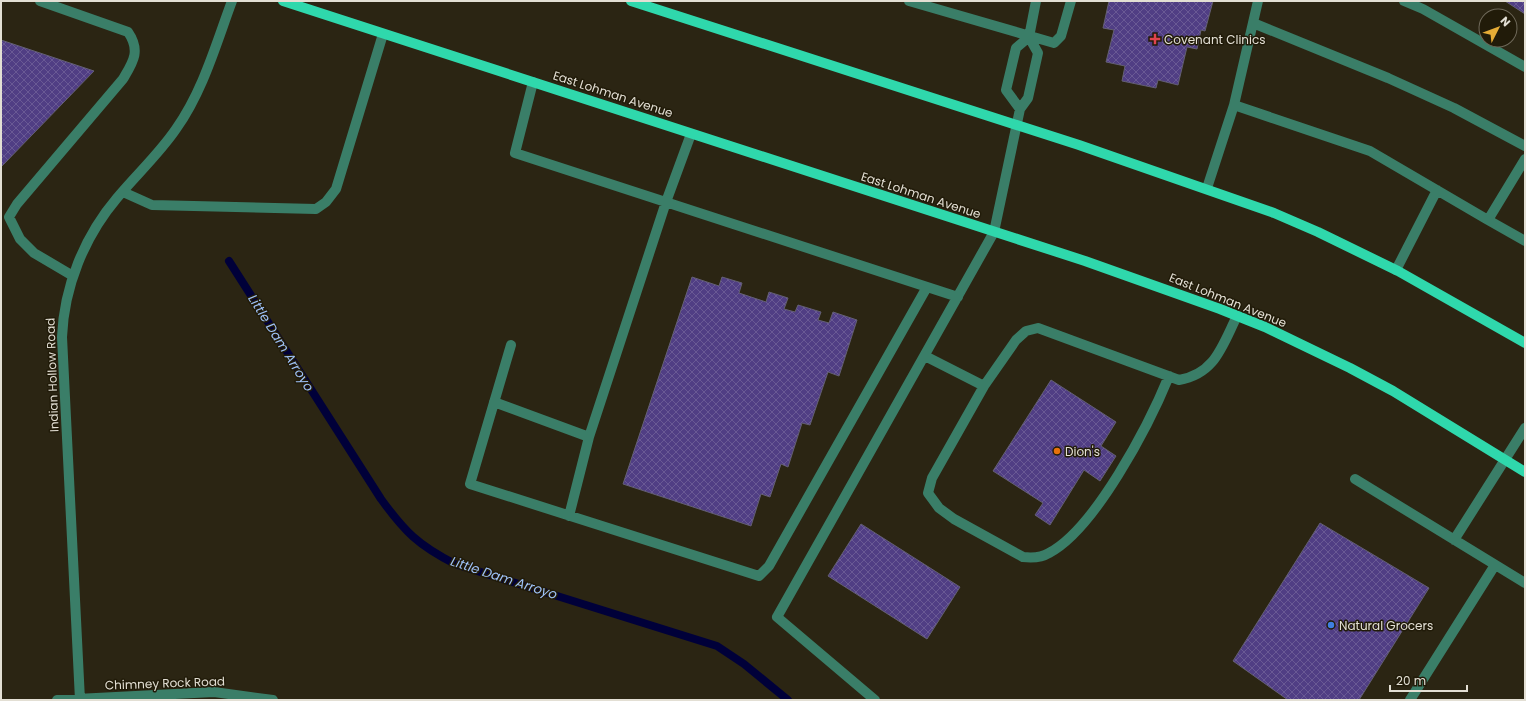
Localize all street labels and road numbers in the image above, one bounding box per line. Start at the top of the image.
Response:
street label: East Lohman Avenue [551,67,675,121]
street label: East Lohman Avenue [859,168,983,222]
street label: East Lohman Avenue [1167,269,1289,331]
street label: Indian Hollow Road [42,317,62,433]
street label: Chimney Rock Road [105,672,225,694]

